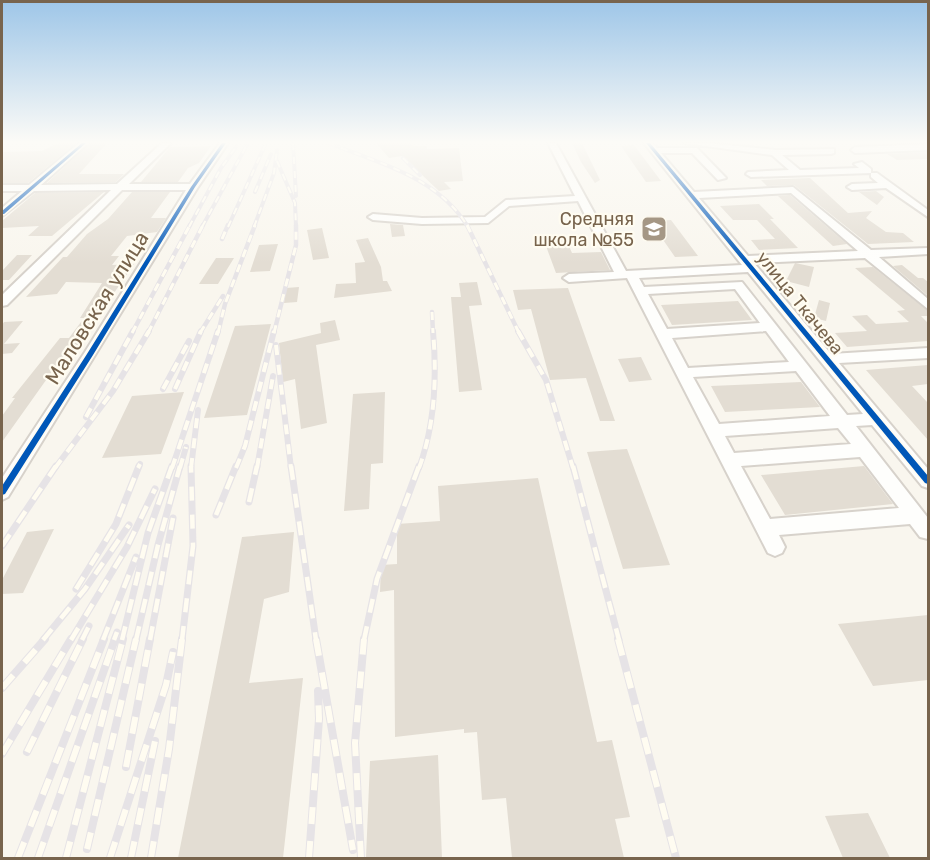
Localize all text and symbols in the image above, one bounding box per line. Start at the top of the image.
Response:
place label: Средняя школа №55 [533,208,634,251]
school or university icon: Средняя школа №55 [639,214,669,244]
street label: Маловская улица [39,227,154,389]
street label: улица Ткачева [752,247,848,359]

